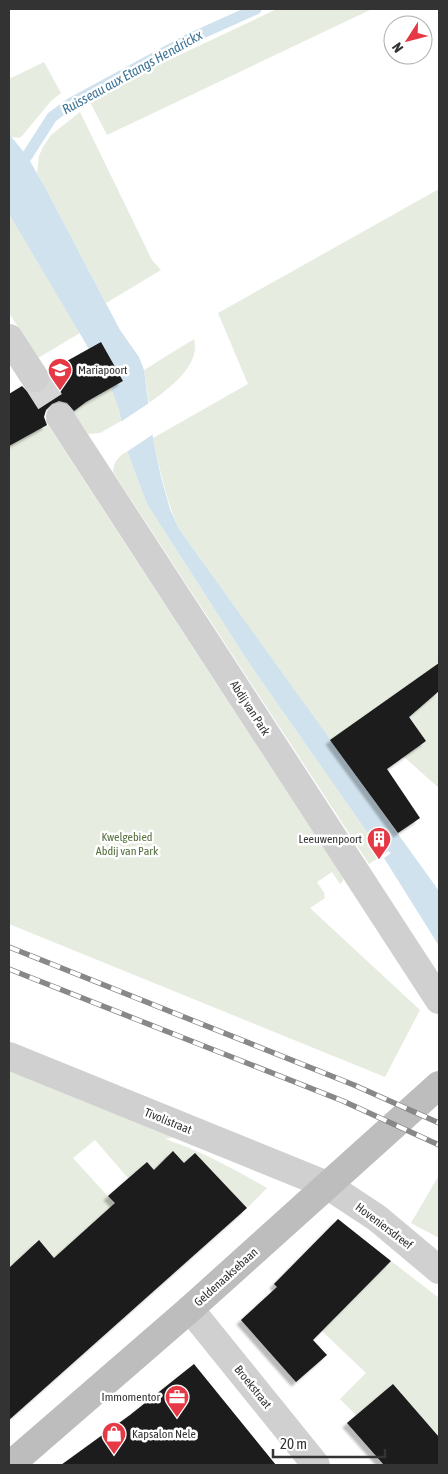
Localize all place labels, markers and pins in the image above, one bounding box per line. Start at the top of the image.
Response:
school or university icon: Mariapoort [47,357,73,391]
place label: Mariapoort [78,363,128,377]
building icon: Leeuwenpoort [366,826,392,860]
place label: Leeuwenpoort [299,832,363,846]
office icon: Immomentor [164,1384,190,1418]
place label: Immomentor [102,1390,160,1404]
shop icon: Kapsalon Nele [101,1421,127,1455]
place label: Kapsalon Nele [132,1427,196,1441]

